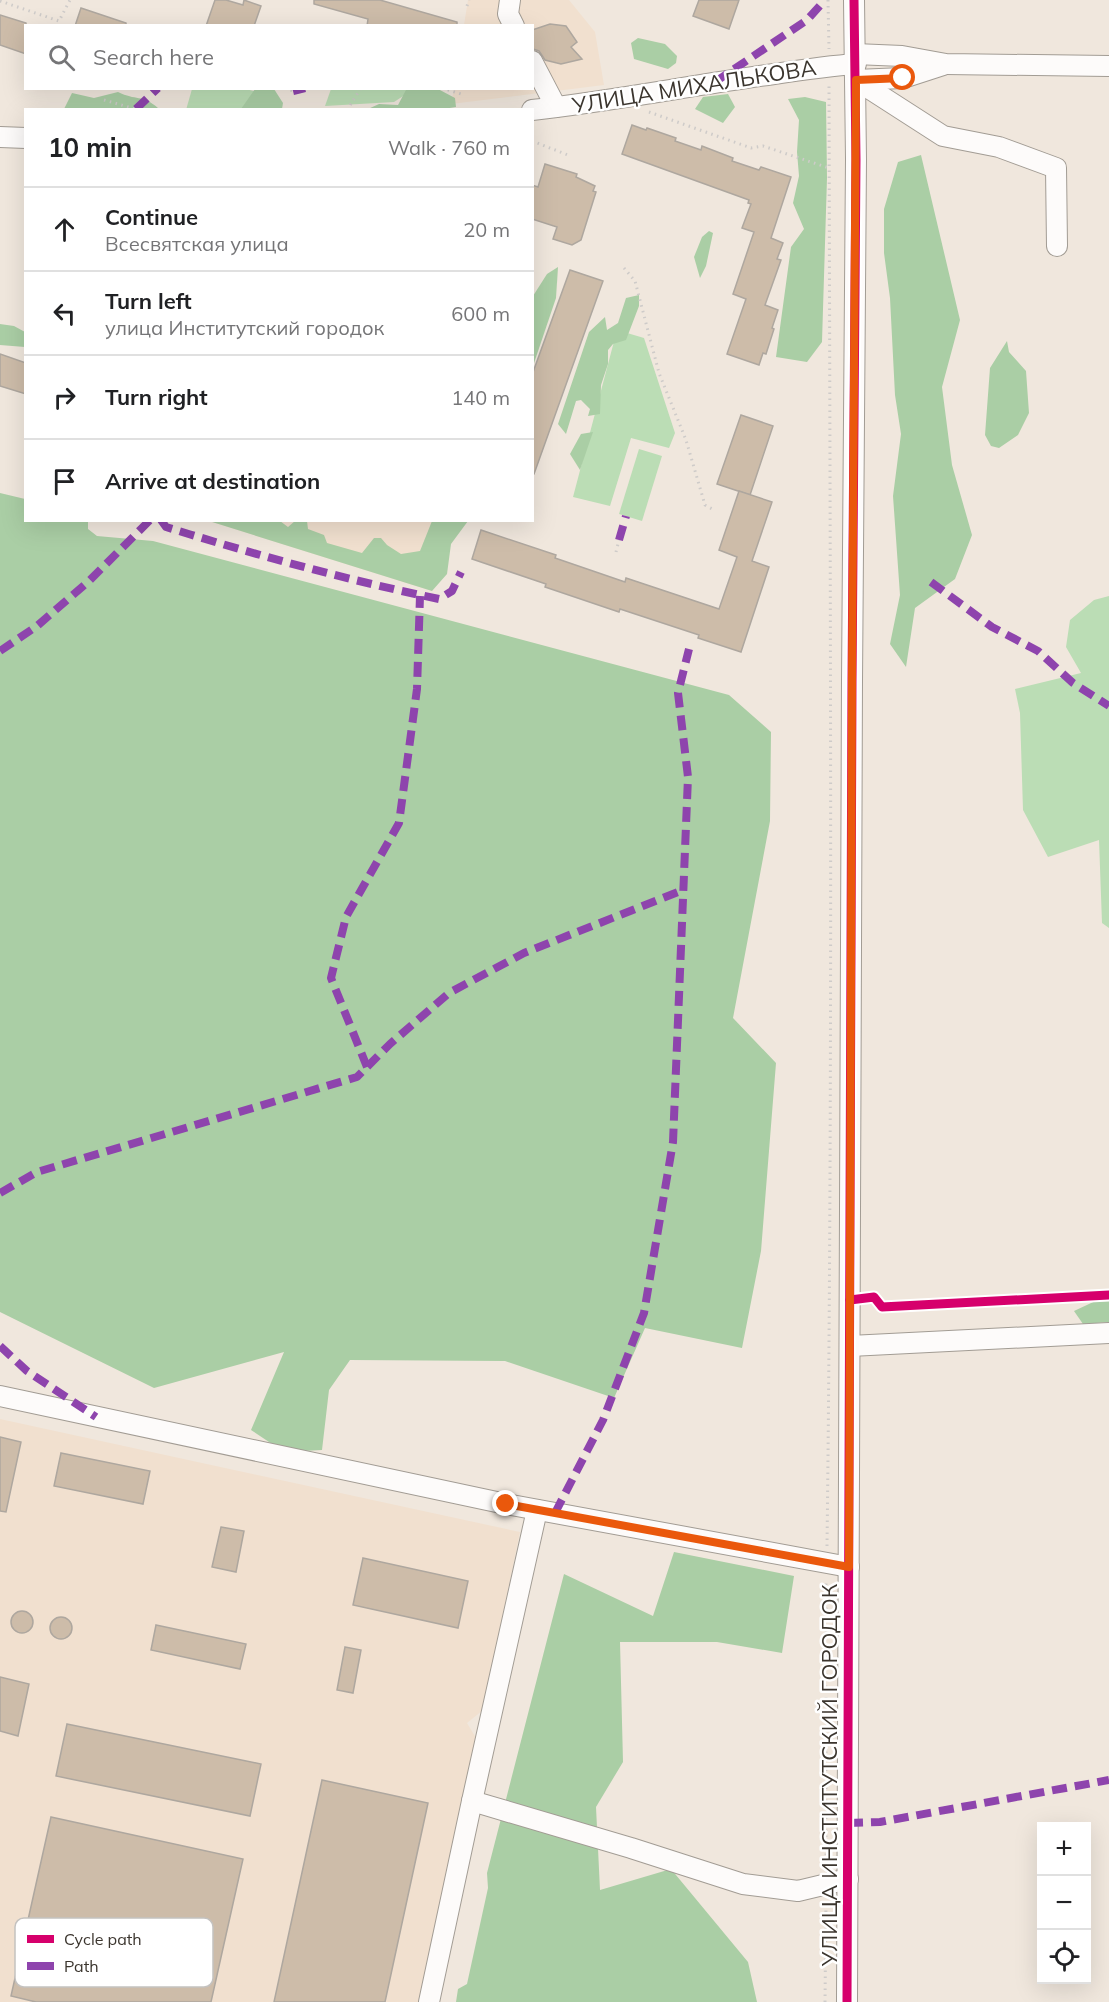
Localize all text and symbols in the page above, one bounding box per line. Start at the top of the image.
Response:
search box [24,24,534,90]
icon: search [45,41,78,74]
text: Search here [93,43,214,71]
street label: УЛИЦА МИХАЛЬКОВА [569,53,818,119]
route start [889,64,915,90]
text: 10 min [48,131,132,164]
text: Walk · 760 m [388,135,510,160]
text: Continue [105,203,198,231]
icon: ahead [48,213,81,246]
text: 20 m [463,217,510,242]
text: Всесвятская улица [105,231,289,256]
text: Turn left [105,287,192,315]
icon: left [48,297,81,330]
text: 600 m [451,301,510,326]
text: улица Институтский городок [105,315,384,340]
icon: right [48,381,81,414]
text: Turn right [105,383,208,411]
text: 140 m [451,385,510,410]
icon: arrive [48,465,81,498]
text: Arrive at destination [105,467,320,495]
route end [492,1490,518,1516]
street label: УЛИЦА ИНСТИТУТСКИЙ ГОРОДОК [815,1583,843,1967]
map controls [1037,1822,1091,1984]
button: + [1037,1822,1091,1876]
button: − [1037,1876,1091,1930]
legend [15,1918,213,1987]
text: Cycle path [64,1929,142,1949]
button: locate [1037,1930,1091,1984]
text: Path [64,1956,99,1976]

